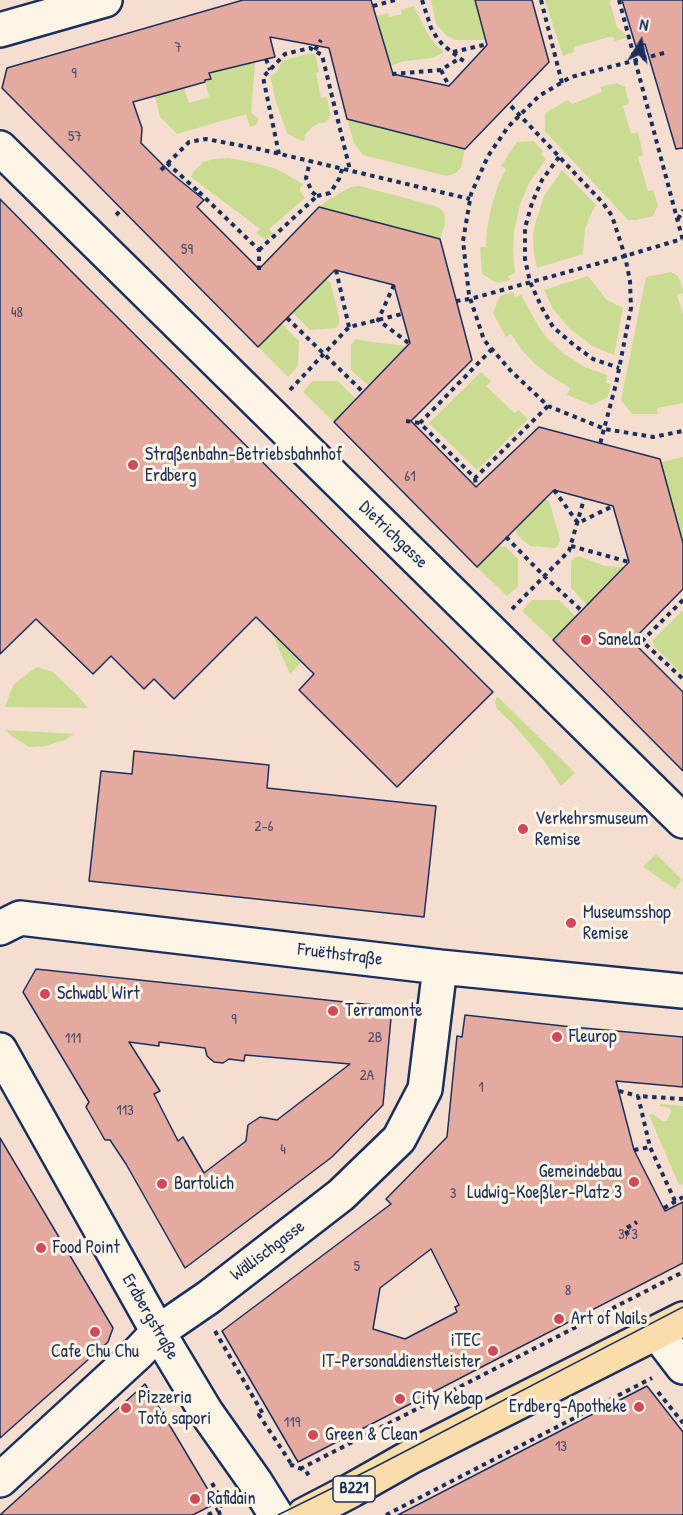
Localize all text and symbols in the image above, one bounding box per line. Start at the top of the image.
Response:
north arrow [611,12,671,72]
text: N [638,13,650,36]
house number: 7 [174,39,182,57]
house number: 9 [71,65,77,83]
house number: 57 [68,128,82,146]
house number: 59 [181,241,193,259]
house number: 48 [11,304,23,322]
place label: Straßenbahn-Betriebsbahnhof Erdberg [145,444,342,486]
marker: Straßenbahn-Betriebsbahnhof Erdberg [126,458,140,472]
house number: 61 [404,468,416,486]
street label: Dietrichgasse [354,497,432,573]
place label: Sanela [598,629,640,651]
marker: Sanela [579,633,593,647]
place label: Verkehrsmuseum Remise [535,808,648,850]
house number: 2-6 [254,818,274,836]
marker: Verkehrsmuseum Remise [516,822,530,836]
place label: Museumsshop Remise [583,902,671,944]
marker: Museumsshop Remise [564,916,578,930]
street label: Fruëthstraße [296,939,384,971]
place label: Schwabl Wirt [57,983,140,1005]
marker: Schwabl Wirt [38,987,52,1001]
place label: Terramonte [345,1000,422,1022]
marker: Terramonte [326,1004,340,1018]
house number: 9 [231,1011,237,1029]
place label: Fleurop [569,1026,617,1048]
house number: 2B [368,1029,382,1047]
house number: 111 [65,1030,81,1048]
marker: Fleurop [550,1030,564,1044]
house number: 2A [360,1067,374,1085]
house number: 1 [478,1079,484,1097]
house number: 113 [116,1102,134,1120]
house number: 4 [280,1141,286,1159]
place label: Gemeindebau Ludwig-Koeßler-Platz 3 [467,1161,622,1204]
place label: Bartolich [174,1173,234,1195]
marker: Gemeindebau Ludwig-Koeßler-Platz 3 [627,1175,641,1189]
marker: Bartolich [155,1177,169,1191]
house number: 3 [450,1185,456,1203]
street label: Wällischgasse [227,1216,309,1286]
house number: 3/3 [618,1226,638,1244]
place label: Food Point [53,1237,120,1259]
marker: Food Point [34,1241,48,1255]
house number: 5 [354,1258,360,1276]
street label: Erdbergstraße [117,1270,183,1364]
house number: 8 [565,1282,571,1300]
place label: Art of Nails [571,1308,647,1330]
marker: Art of Nails [552,1312,566,1326]
marker: Cafe Chu Chu [88,1325,102,1339]
place label: iTEC IT-Personaldienstleister [321,1330,481,1372]
place label: Cafe Chu Chu [51,1341,139,1363]
marker: iTEC IT-Personaldienstleister [486,1344,500,1358]
place label: Pizzeria Totó sapori [138,1387,211,1430]
place label: City Kebap [412,1388,483,1410]
marker: City Kebap [393,1392,407,1406]
place label: Erdberg-Apotheke [509,1396,627,1418]
marker: Erdberg-Apotheke [632,1400,646,1414]
marker: Pizzeria Totó sapori [119,1401,133,1415]
house number: 119 [284,1414,300,1432]
place label: Green & Clean [325,1424,418,1446]
marker: Green & Clean [306,1428,320,1442]
house number: 13 [555,1438,567,1456]
road number: B221 [333,1476,375,1502]
place label: Rafidain [207,1488,256,1510]
marker: Rafidain [188,1492,202,1506]

